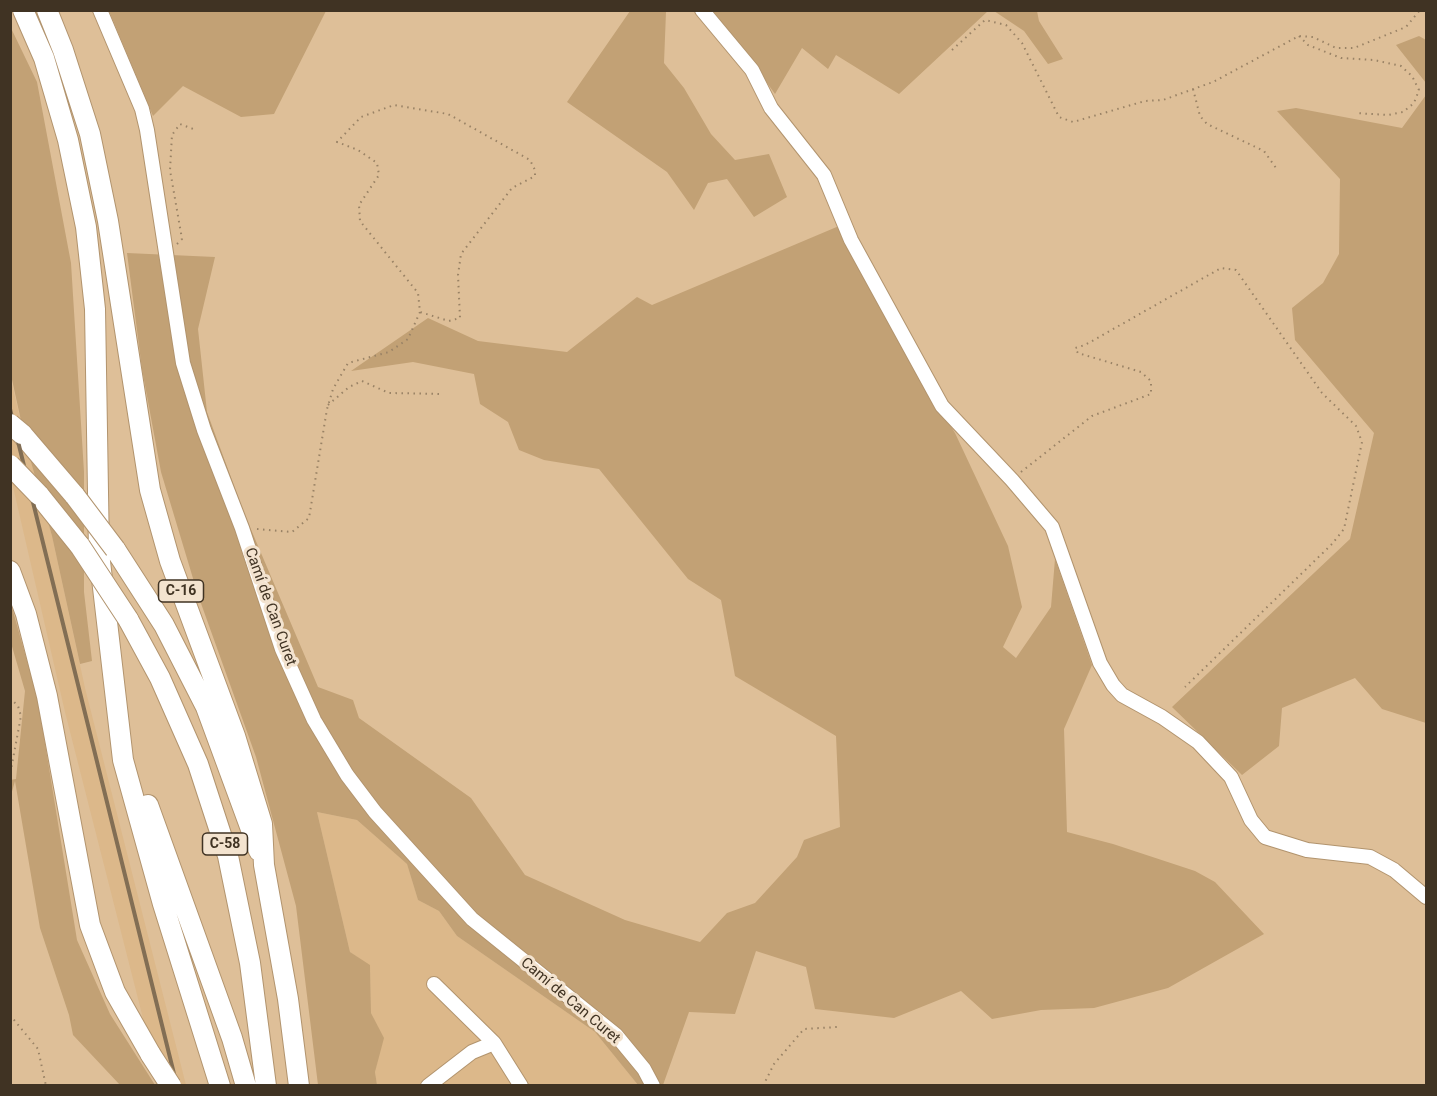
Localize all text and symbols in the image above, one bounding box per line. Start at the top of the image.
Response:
street label: Camí de Can Curet [240,545,300,669]
road number: C-16 [158,580,204,602]
road number: C-58 [202,833,248,855]
street label: Camí de Can Curet [517,954,623,1048]

